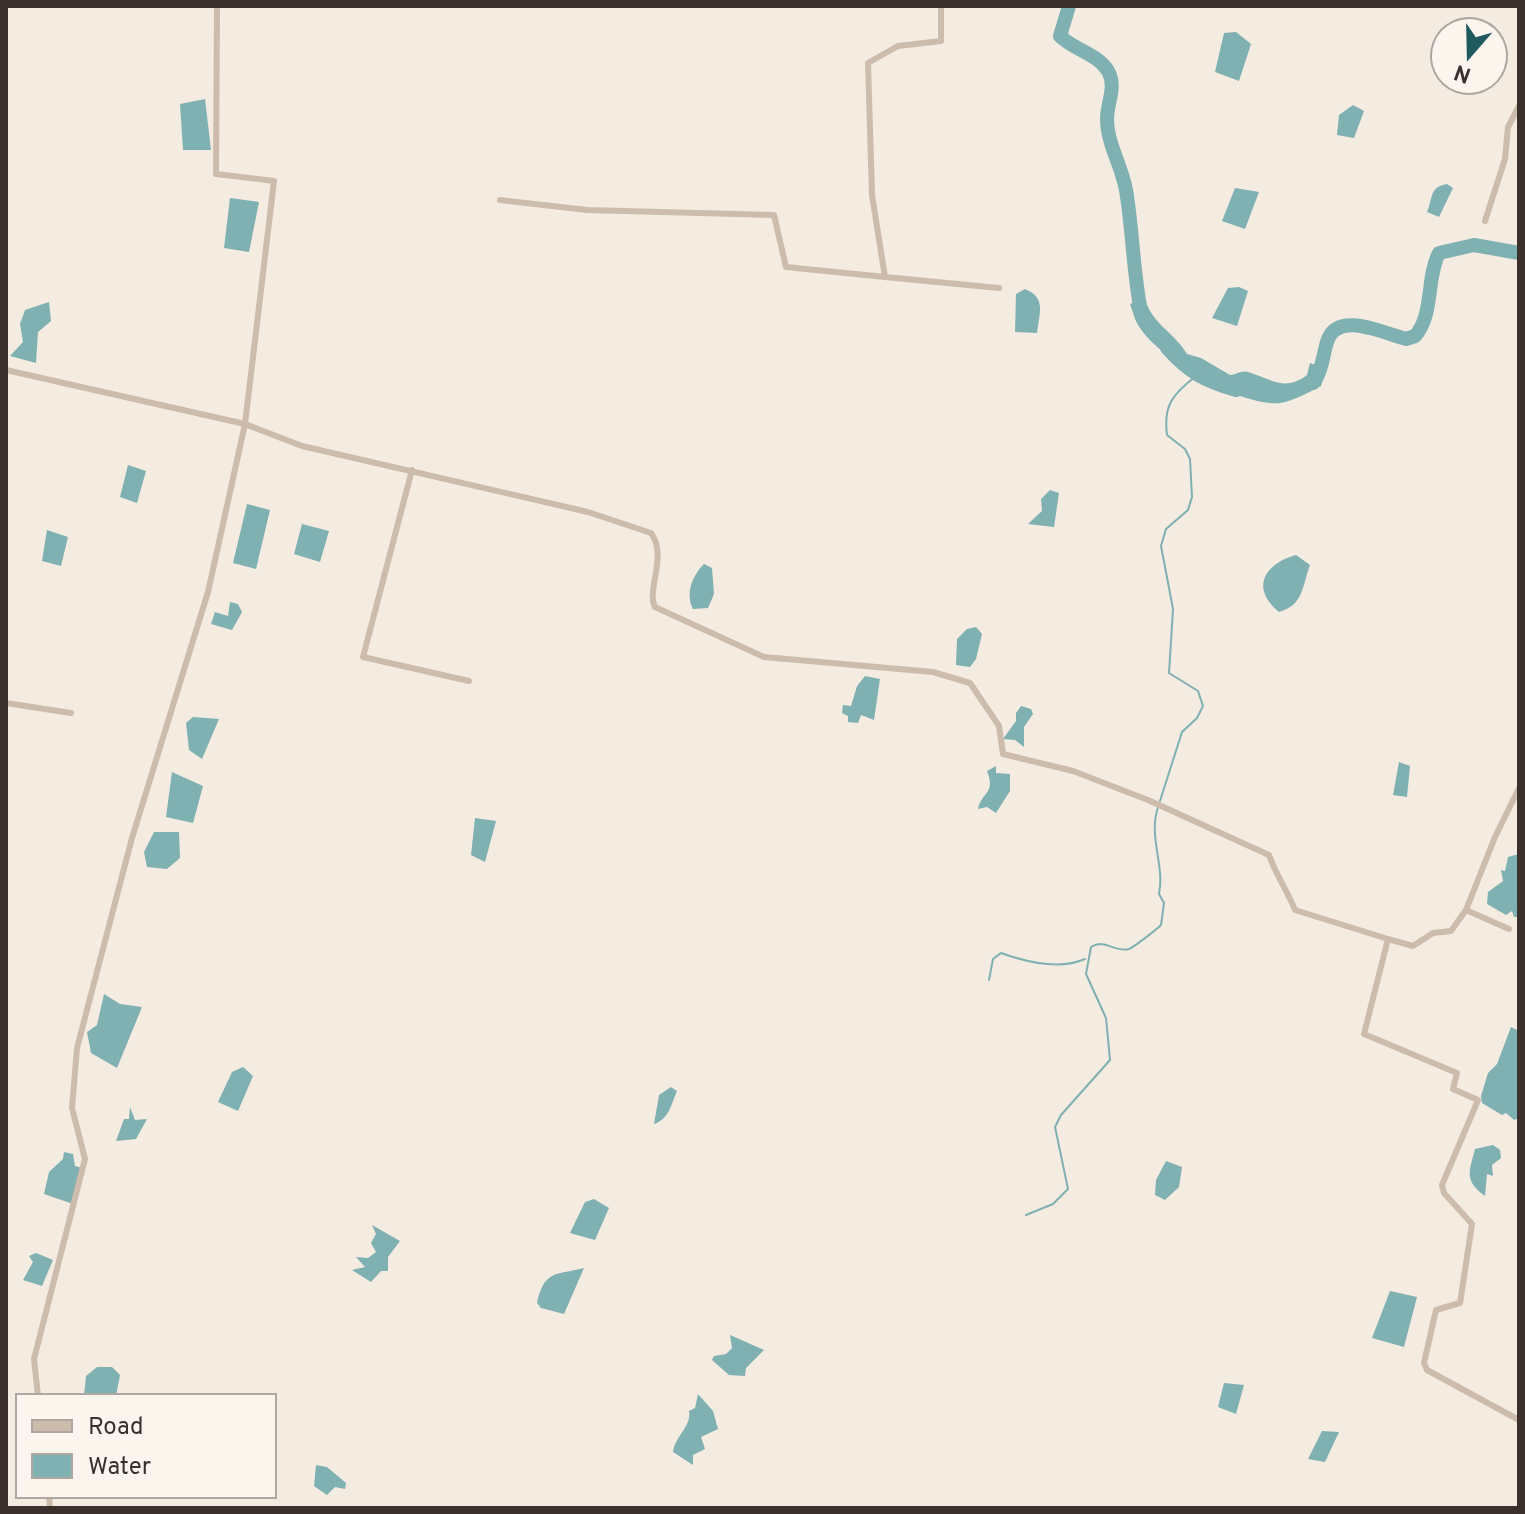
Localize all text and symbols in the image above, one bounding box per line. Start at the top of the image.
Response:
north arrow [1429,16,1509,96]
text: N [1451,57,1475,88]
legend [16,1394,276,1498]
text: Road [88,1413,144,1443]
text: Water [88,1453,151,1483]

